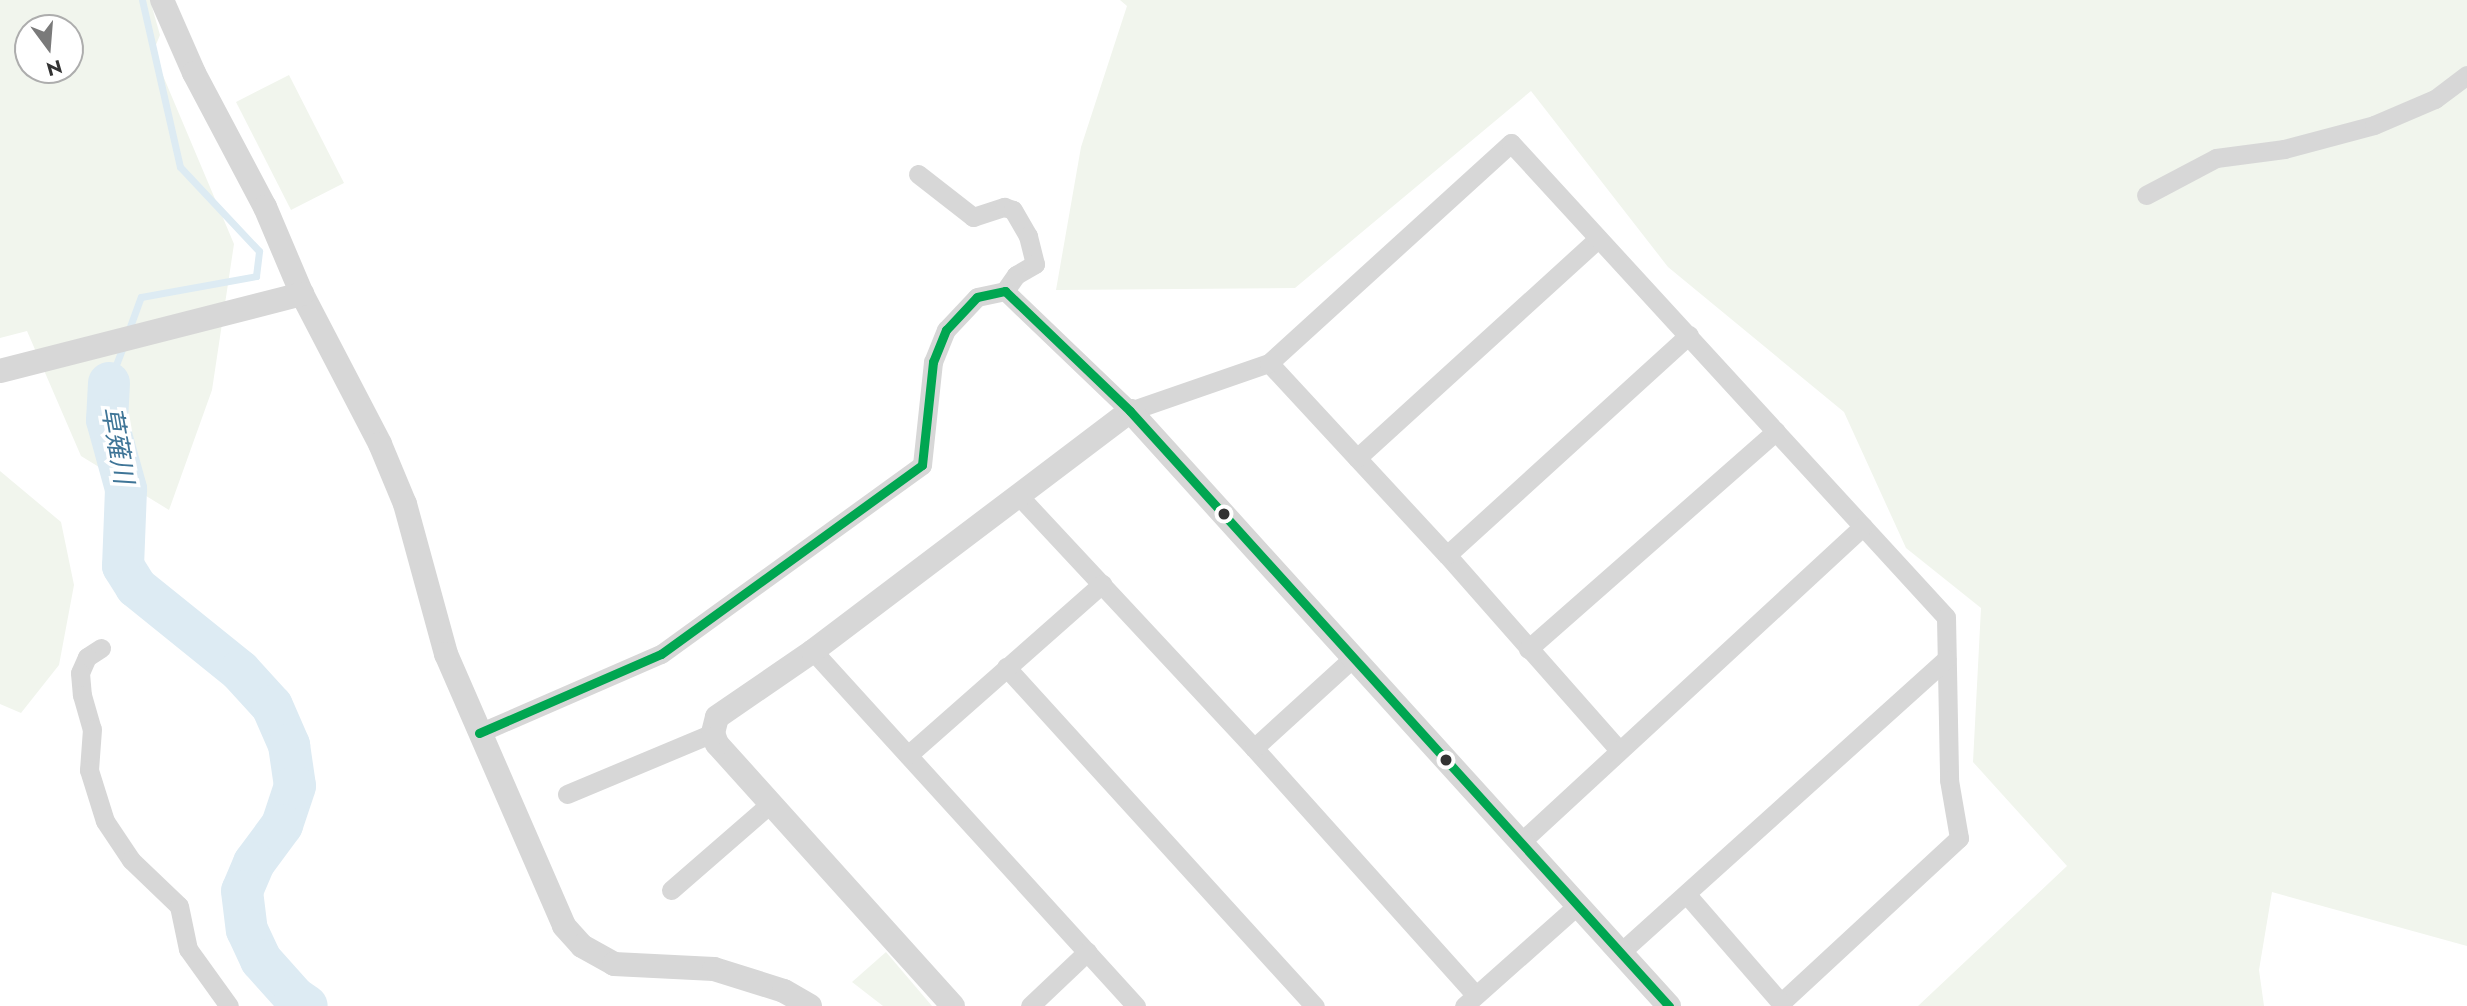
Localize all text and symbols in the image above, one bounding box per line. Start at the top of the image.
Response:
north arrow [14,14,84,84]
text: N [43,53,65,83]
water label: 草薙川 [95,404,139,486]
unlabelled marker [1217,507,1231,521]
unlabelled marker [1439,753,1453,767]

